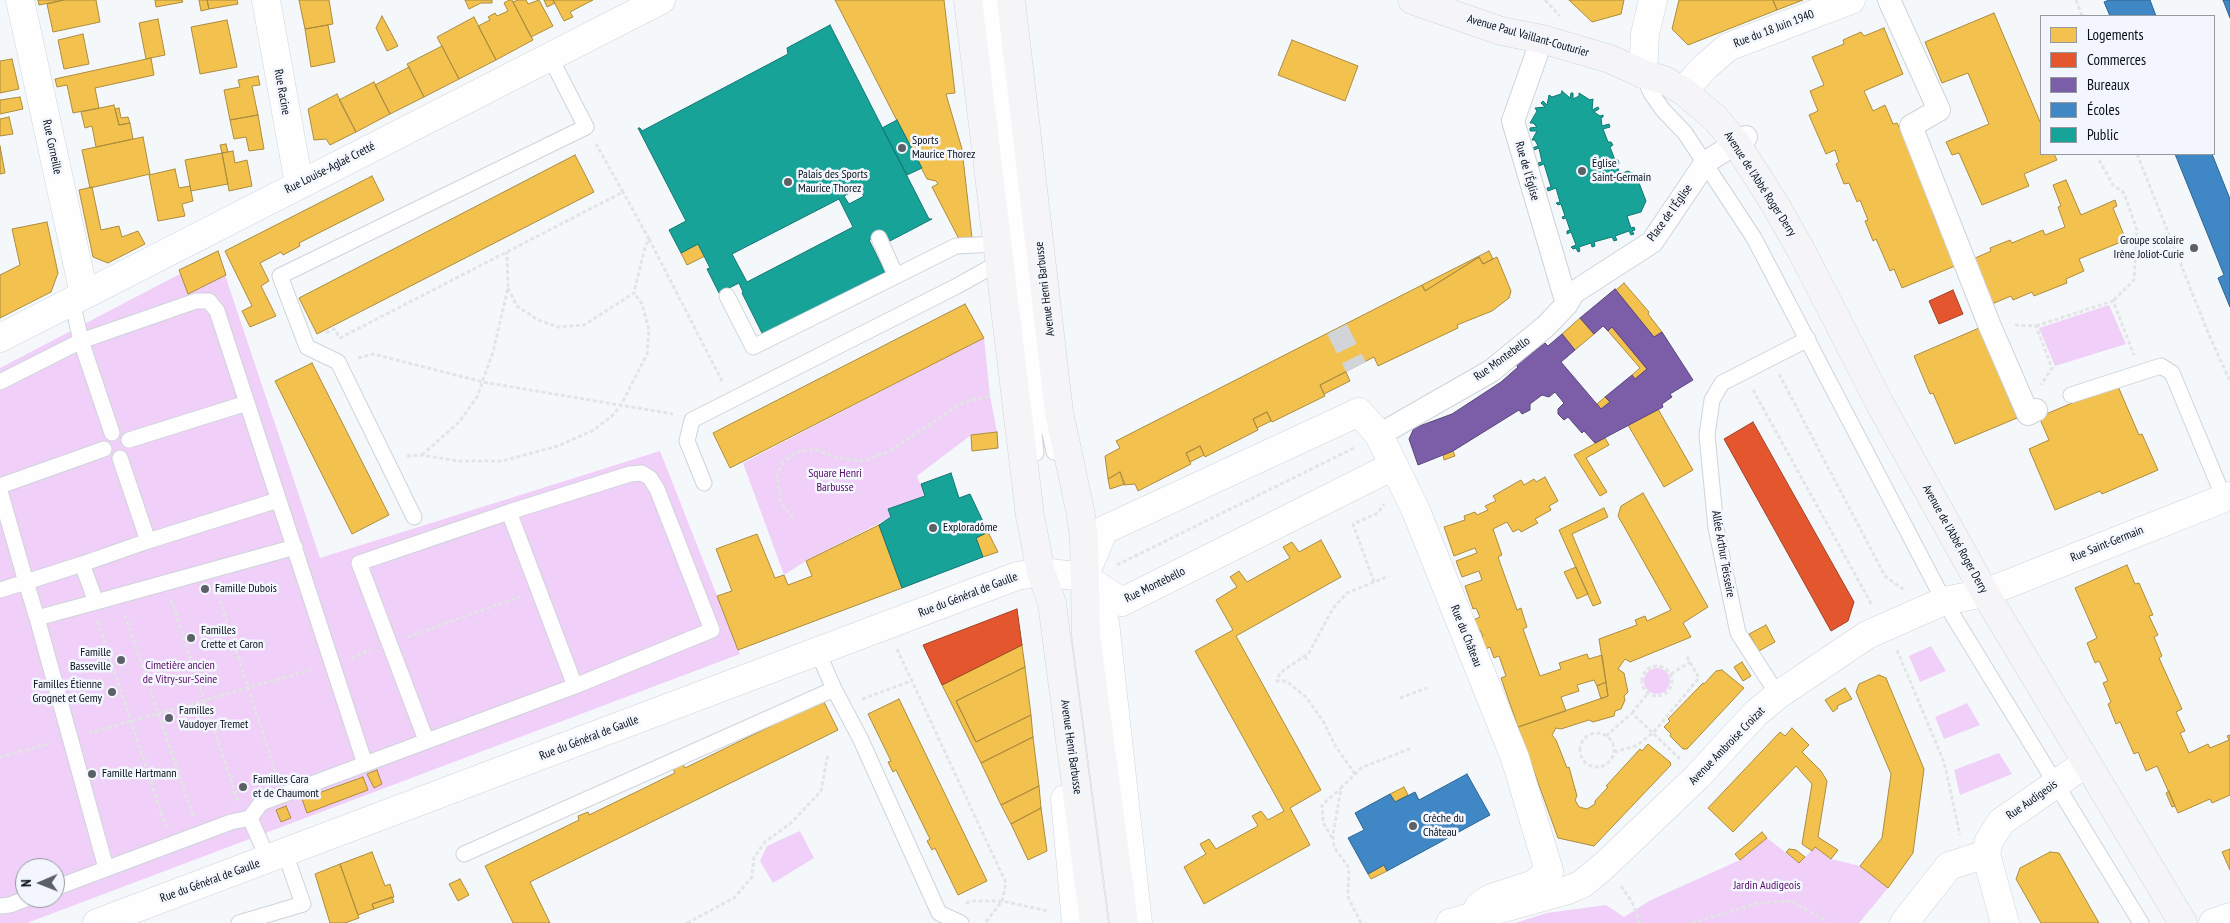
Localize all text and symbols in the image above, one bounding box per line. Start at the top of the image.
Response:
street label: Rue du 18 Juin 1940 [1732,7,1816,51]
street label: Avenue Paul Vaillant-Couturier [1465,12,1591,60]
legend [2040,15,2215,155]
text: Logements [2087,25,2143,44]
text: Commerces [2087,50,2146,69]
street label: Rue Racine [271,68,293,116]
text: Bureaux [2087,75,2130,94]
text: Écoles [2087,100,2120,119]
street label: Rue Corneille [39,118,65,176]
text: Public [2087,125,2118,144]
street label: Avenue de l'Abbé Roger Derry [1721,129,1799,239]
place label: Sports Maurice Thorez [912,134,975,162]
street label: Rue Louise-Aglaé Cretté [283,139,377,197]
street label: Rue de l'Église [1512,140,1542,202]
marker: Sports Maurice Thorez [896,142,908,154]
place label: Église Saint-Germain [1592,157,1651,185]
marker: Église Saint-Germain [1576,165,1588,177]
place label: Palais des Sports Maurice Thorez [798,168,868,196]
marker: Palais des Sports Maurice Thorez [782,176,794,188]
street label: Place de l'Église [1644,182,1696,244]
place label: Groupe scolaire Irène Joliot-Curie [2114,234,2184,262]
street label: Avenue Henri Barbusse [1032,241,1058,337]
marker: Groupe scolaire Irène Joliot-Curie [2188,242,2200,254]
street label: Rue Montebello [1471,334,1533,384]
park label: Square Henri Barbusse [808,467,862,495]
street label: Avenue de l'Abbé Roger Derry [1919,482,1991,596]
street label: Allée Arthur Teisseire [1708,509,1738,599]
place label: Exploradôme [943,521,998,535]
marker: Exploradôme [927,522,939,534]
street label: Rue Saint-Germain [2068,523,2146,565]
street label: Rue Montebello [1122,564,1188,606]
street label: Rue du Général de Gaulle [916,569,1020,621]
place label: Famille Dubois [215,582,277,596]
marker: Famille Dubois [199,583,211,595]
street label: Rue du Château [1447,603,1485,669]
place label: Familles Crette et Caron [201,624,263,652]
marker: Familles Crette et Caron [185,632,197,644]
place label: Famille Basseville [70,646,111,674]
marker: Famille Basseville [115,654,127,666]
park label: Cimetière ancien de Vitry-sur-Seine [143,659,217,687]
place label: Familles Étienne Grognet et Gemy [32,678,102,706]
marker: Familles Étienne Grognet et Gemy [106,686,118,698]
street label: Avenue Henri Barbusse [1057,699,1085,795]
place label: Familles Vaudoyer Tremet [179,704,248,732]
street label: Avenue Ambroise Croizat [1686,704,1768,788]
marker: Familles Vaudoyer Tremet [163,712,175,724]
street label: Rue du Général de Gaulle [537,712,641,764]
place label: Famille Hartmann [102,767,177,781]
marker: Famille Hartmann [86,768,98,780]
place label: Familles Cara et de Chaumont [253,773,319,801]
street label: Rue Audigeois [2004,777,2060,823]
marker: Familles Cara et de Chaumont [237,781,249,793]
place label: Crèche du Château [1423,812,1464,840]
marker: Crèche du Château [1407,820,1419,832]
street label: Rue du Général de Gaulle [158,856,262,906]
north arrow [15,858,65,908]
text: N [17,879,35,887]
park label: Jardin Audigeois [1733,879,1801,893]

